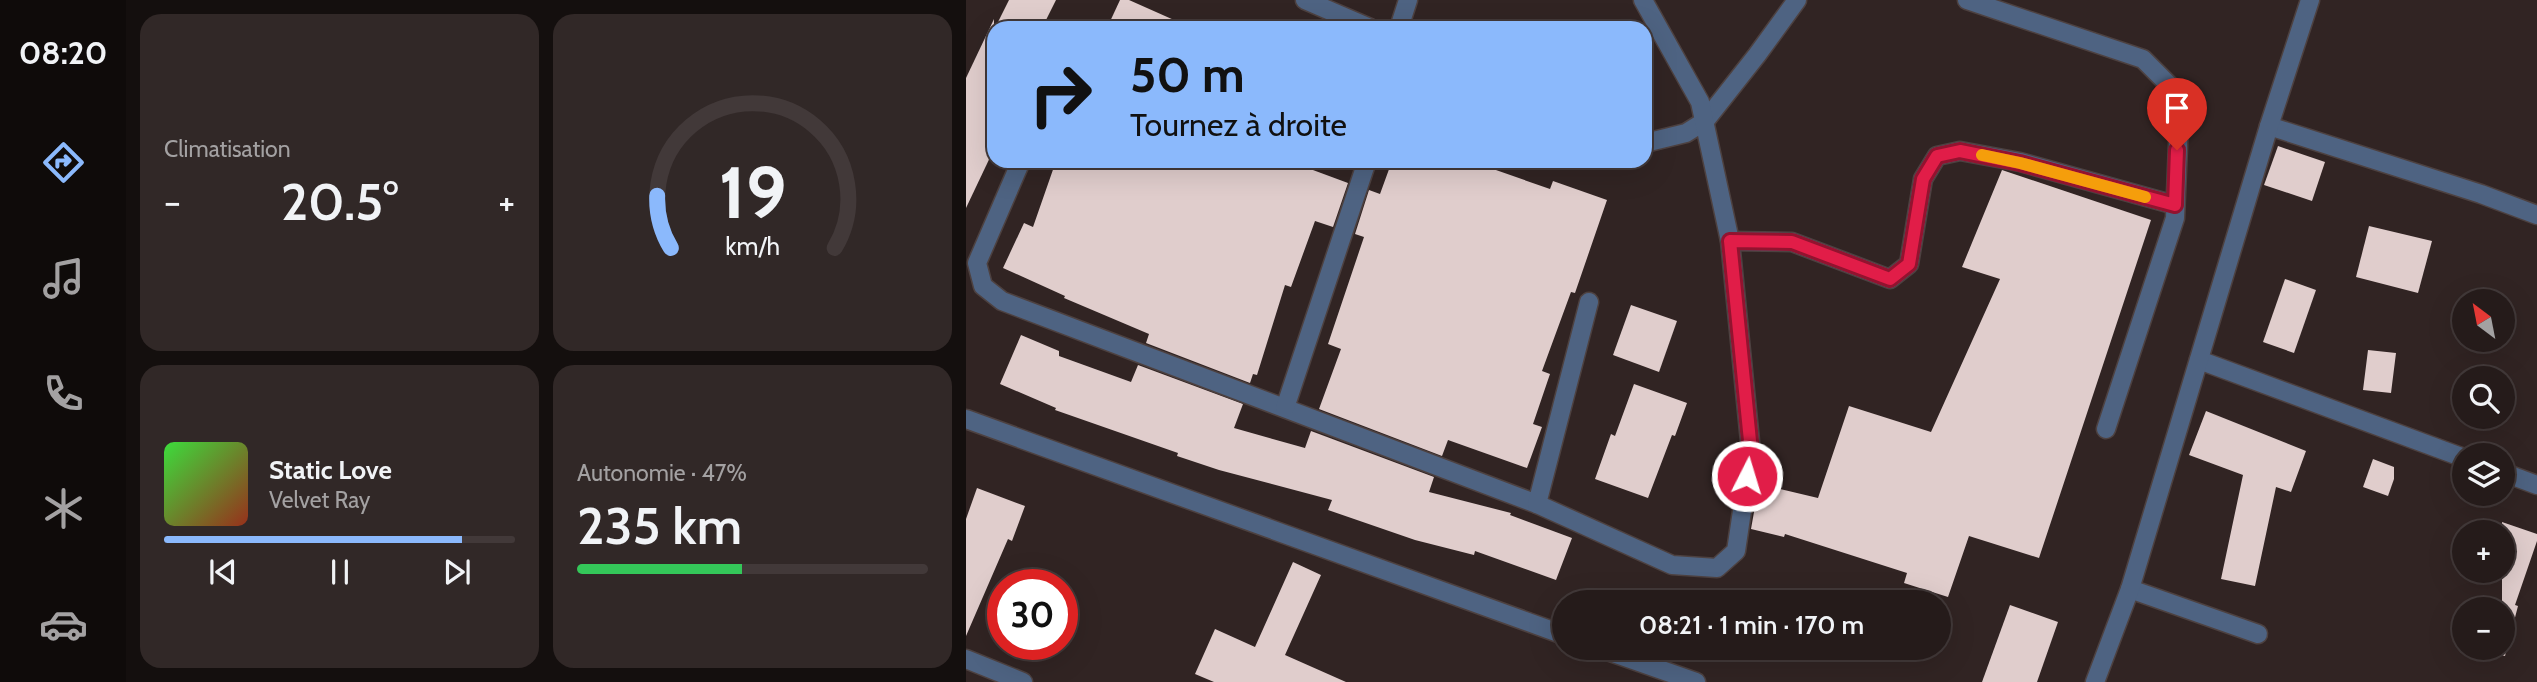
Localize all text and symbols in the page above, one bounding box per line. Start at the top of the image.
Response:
text: 08:20 [19,33,107,72]
text: 50 m [1130,45,1245,104]
icon: right [1015,49,1106,140]
pin [2147,78,2207,150]
icon: arrive [2158,89,2196,127]
text: Tournez à droite [1130,105,1347,144]
text: Climatisation [164,135,291,163]
icon: directions [39,138,88,187]
text: 19 [719,149,786,237]
text: 20.5° [281,170,398,233]
text: − [164,178,181,225]
text: + [498,178,515,225]
text: km/h [725,231,780,261]
icon: music [39,254,88,303]
north arrow [2452,289,2515,352]
map controls [2452,289,2515,660]
button: search [2452,366,2515,429]
icon: phone [39,369,88,418]
position arrow [1710,439,1784,513]
button: layers [2452,443,2515,506]
text: Static Love [269,454,392,486]
text: Autonomie · 47% [577,459,747,487]
icon: climate [39,484,88,533]
text: Velvet Ray [269,486,370,514]
text: 235 km [577,494,742,557]
button: + [2452,520,2515,583]
icon: previous [204,553,242,591]
icon: pause [321,553,359,591]
icon: next [438,553,476,591]
speed limit sign: 30 [987,569,1078,660]
button: − [2452,597,2515,660]
icon: car [39,600,88,649]
text: 08:21 · 1 min · 170 m [1639,609,1864,641]

